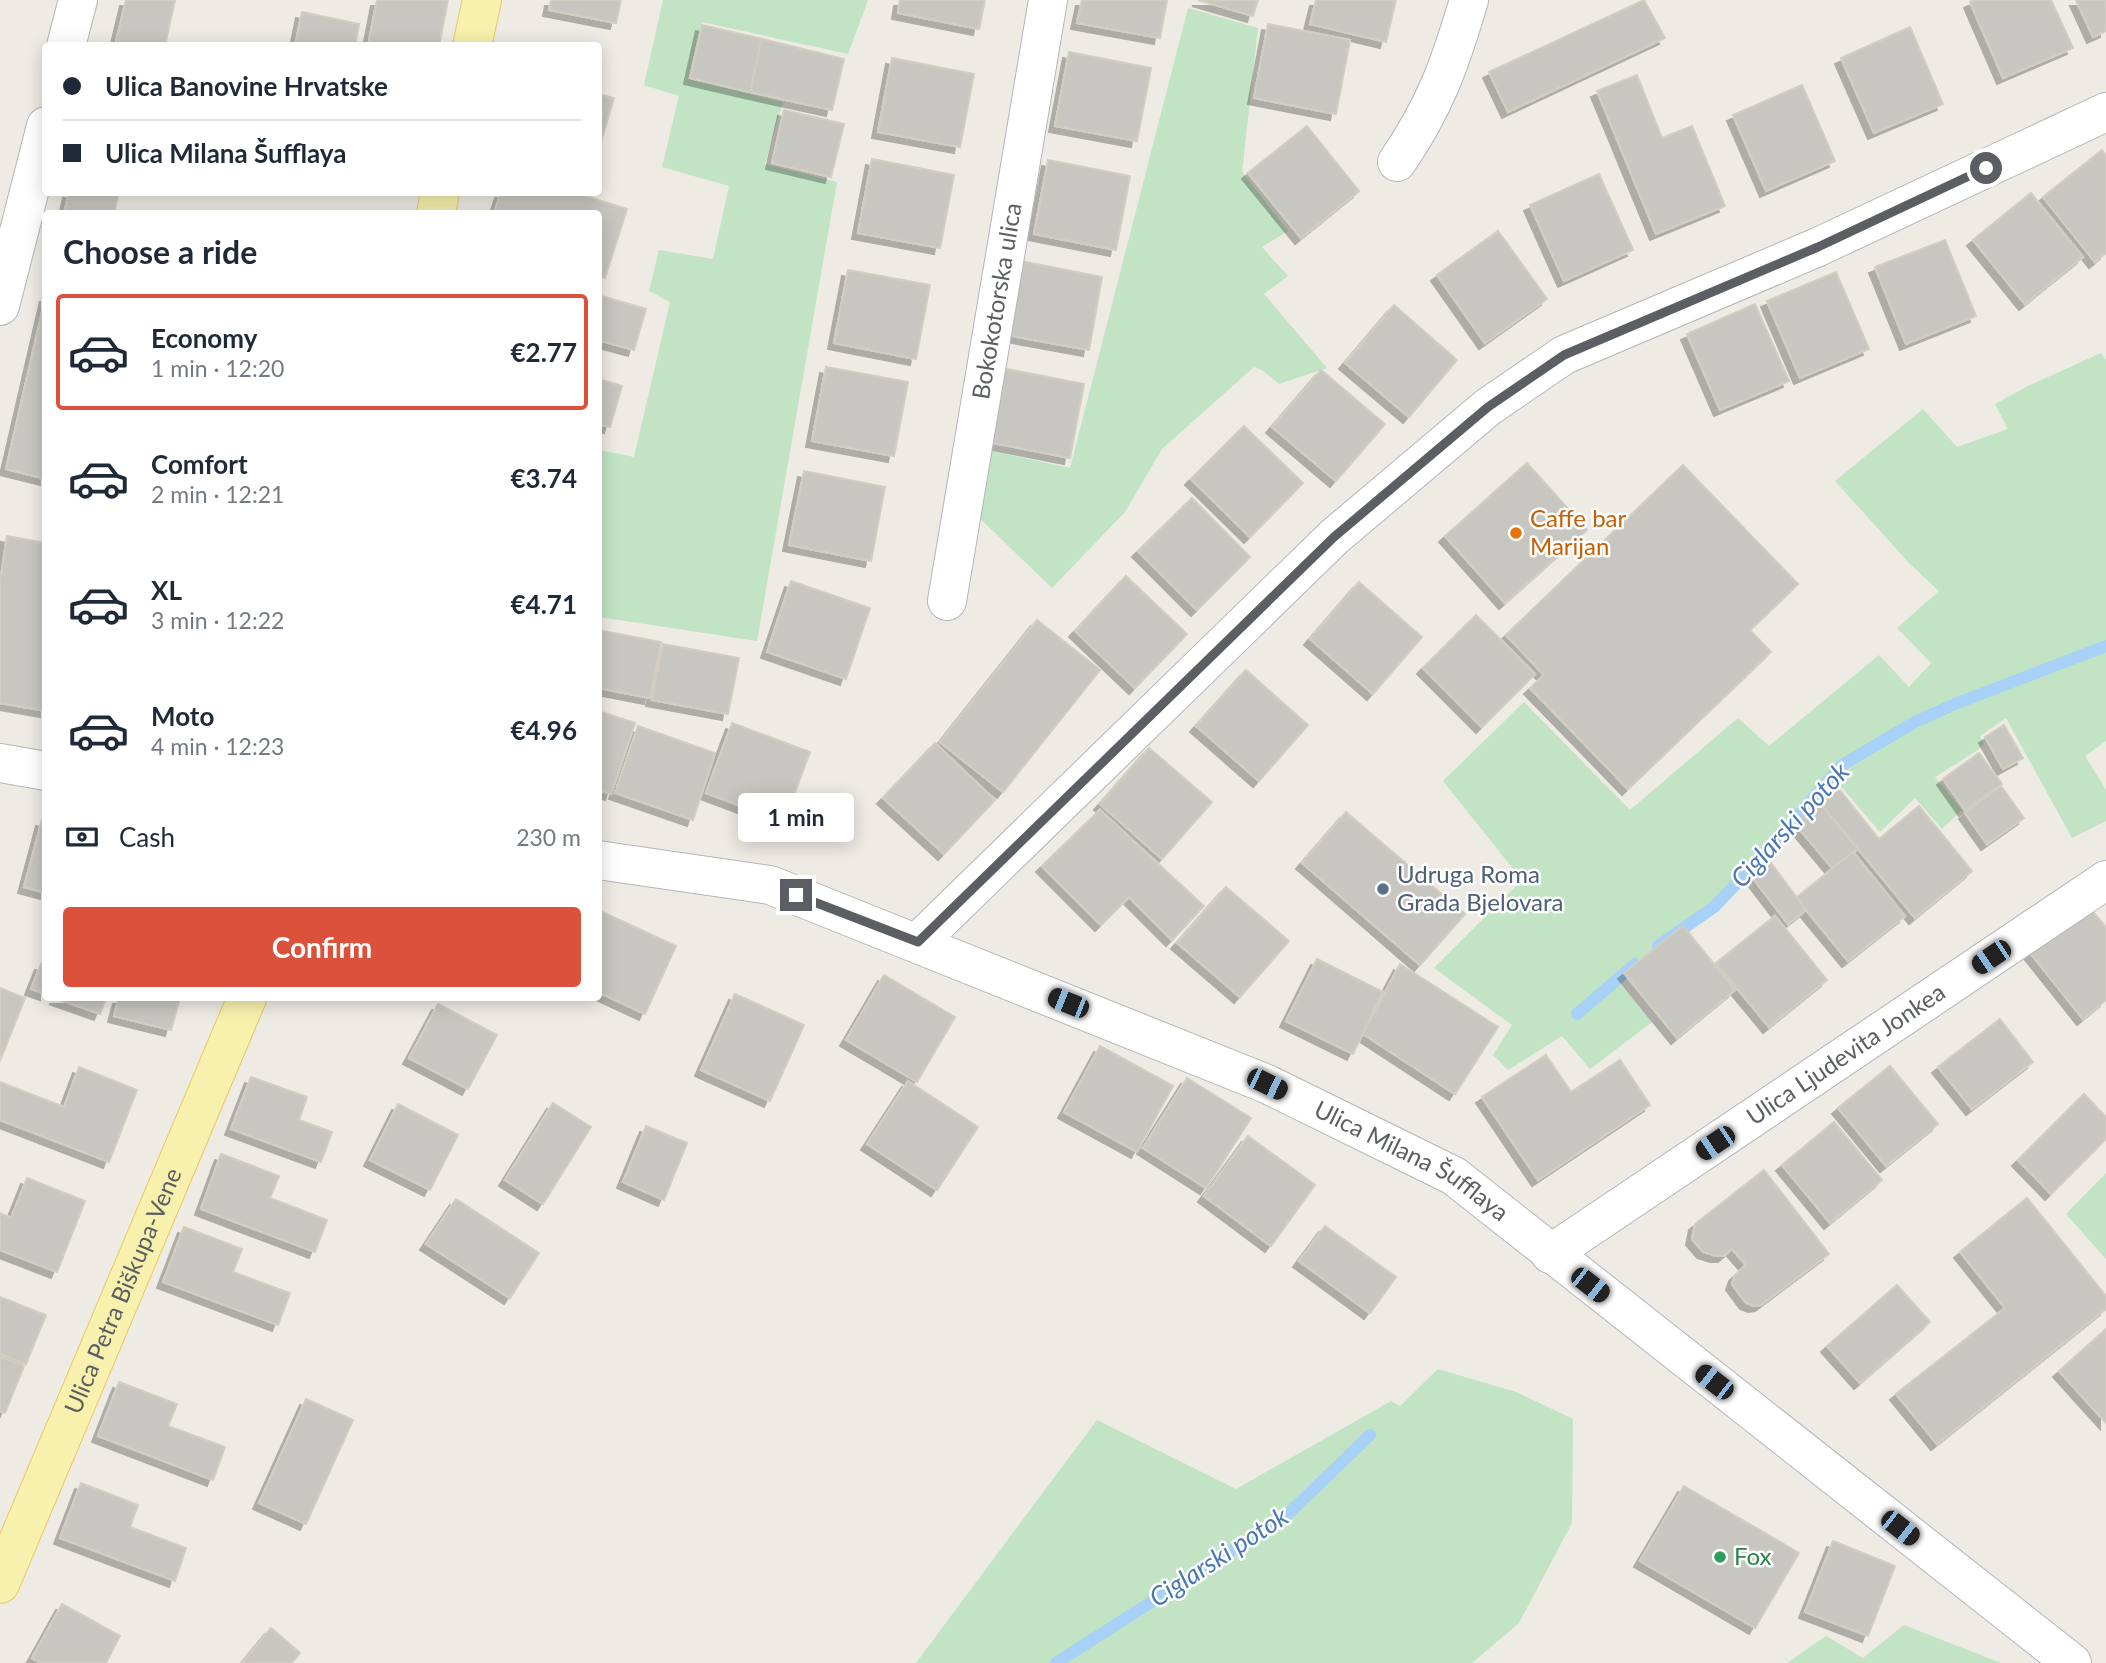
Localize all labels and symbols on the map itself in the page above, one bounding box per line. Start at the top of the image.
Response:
route start [1970,152,2002,184]
street label: Bokokotorska ulica [965,201,1027,401]
place label: Caffe bar Marijan [1530,503,1627,560]
marker: Caffe bar Marijan [1508,525,1524,541]
water label: Ciglarski potok [1723,755,1856,893]
callout: 1 min [738,794,854,842]
place label: Udruga Roma Grada Bjelovara [1397,859,1563,916]
route end [780,879,812,911]
marker: Udruga Roma Grada Bjelovara [1375,881,1391,897]
car [1968,937,2015,977]
street label: Ulica Ljudevita Jonkea [1741,976,1950,1131]
car [1045,985,1092,1021]
car [1244,1065,1291,1103]
street label: Ulica Milana Šufflaya [1310,1094,1515,1226]
car [1692,1123,1739,1163]
street label: Ulica Petra Biškupa-Vene [58,1163,187,1418]
car [1567,1264,1614,1306]
car [1691,1361,1738,1403]
water label: Ciglarski potok [1143,1499,1295,1613]
car [1877,1507,1924,1549]
place label: Fox [1734,1541,1772,1570]
marker: Fox [1712,1549,1728,1565]

